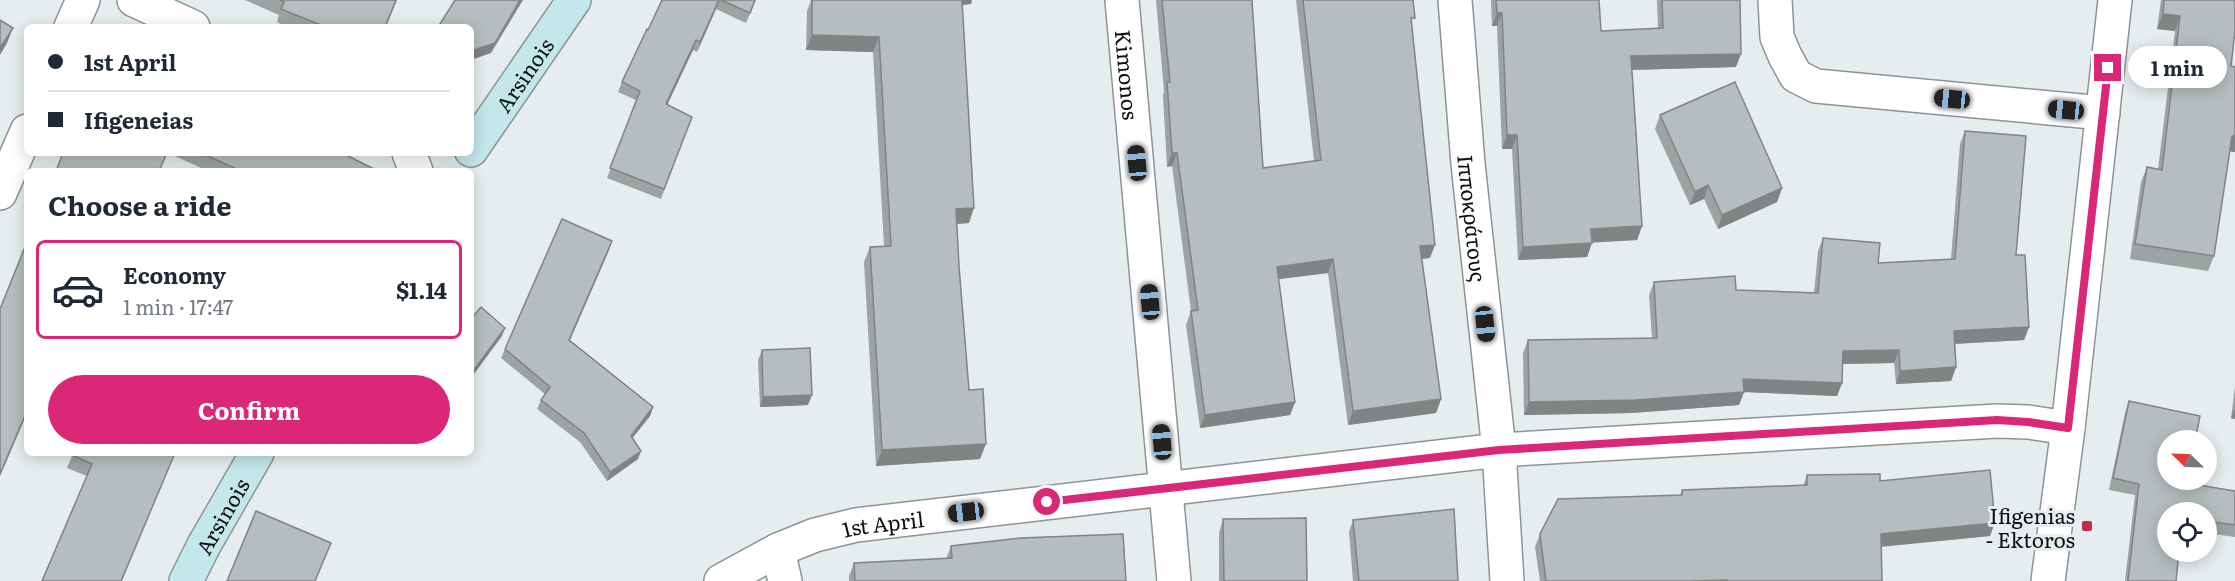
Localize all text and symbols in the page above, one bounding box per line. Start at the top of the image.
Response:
street label: Kimonos [1109,28,1148,121]
street label: Arsinois [487,31,560,118]
text: 1st April [84,45,177,78]
callout: 1 min [2129,47,2228,89]
text: 1 min [2151,52,2204,82]
route end [2094,54,2121,81]
car [1933,88,1971,110]
car [2047,99,2085,121]
text: Ifigeneias [84,103,193,136]
car [1126,144,1148,182]
street label: Ιπποκράτους [1452,153,1496,283]
text: Choose a ride [48,184,231,224]
text: Economy [123,258,226,291]
icon: car [51,263,105,317]
text: $1.14 [396,273,447,306]
car [1139,283,1161,321]
text: 1 min · 17:47 [123,291,233,321]
car [1474,305,1496,343]
button: Confirm [48,375,450,444]
car [1151,423,1173,461]
north arrow [2157,430,2217,490]
map controls [2157,430,2217,562]
street label: Arsinois [186,472,255,559]
route start [1033,488,1060,515]
place label: Ifigenias - Ektoros [1986,499,2075,554]
car [947,501,985,523]
street label: 1st April [839,502,925,543]
button: locate [2157,502,2217,562]
marker: Ifigenias - Ektoros [2080,519,2094,533]

